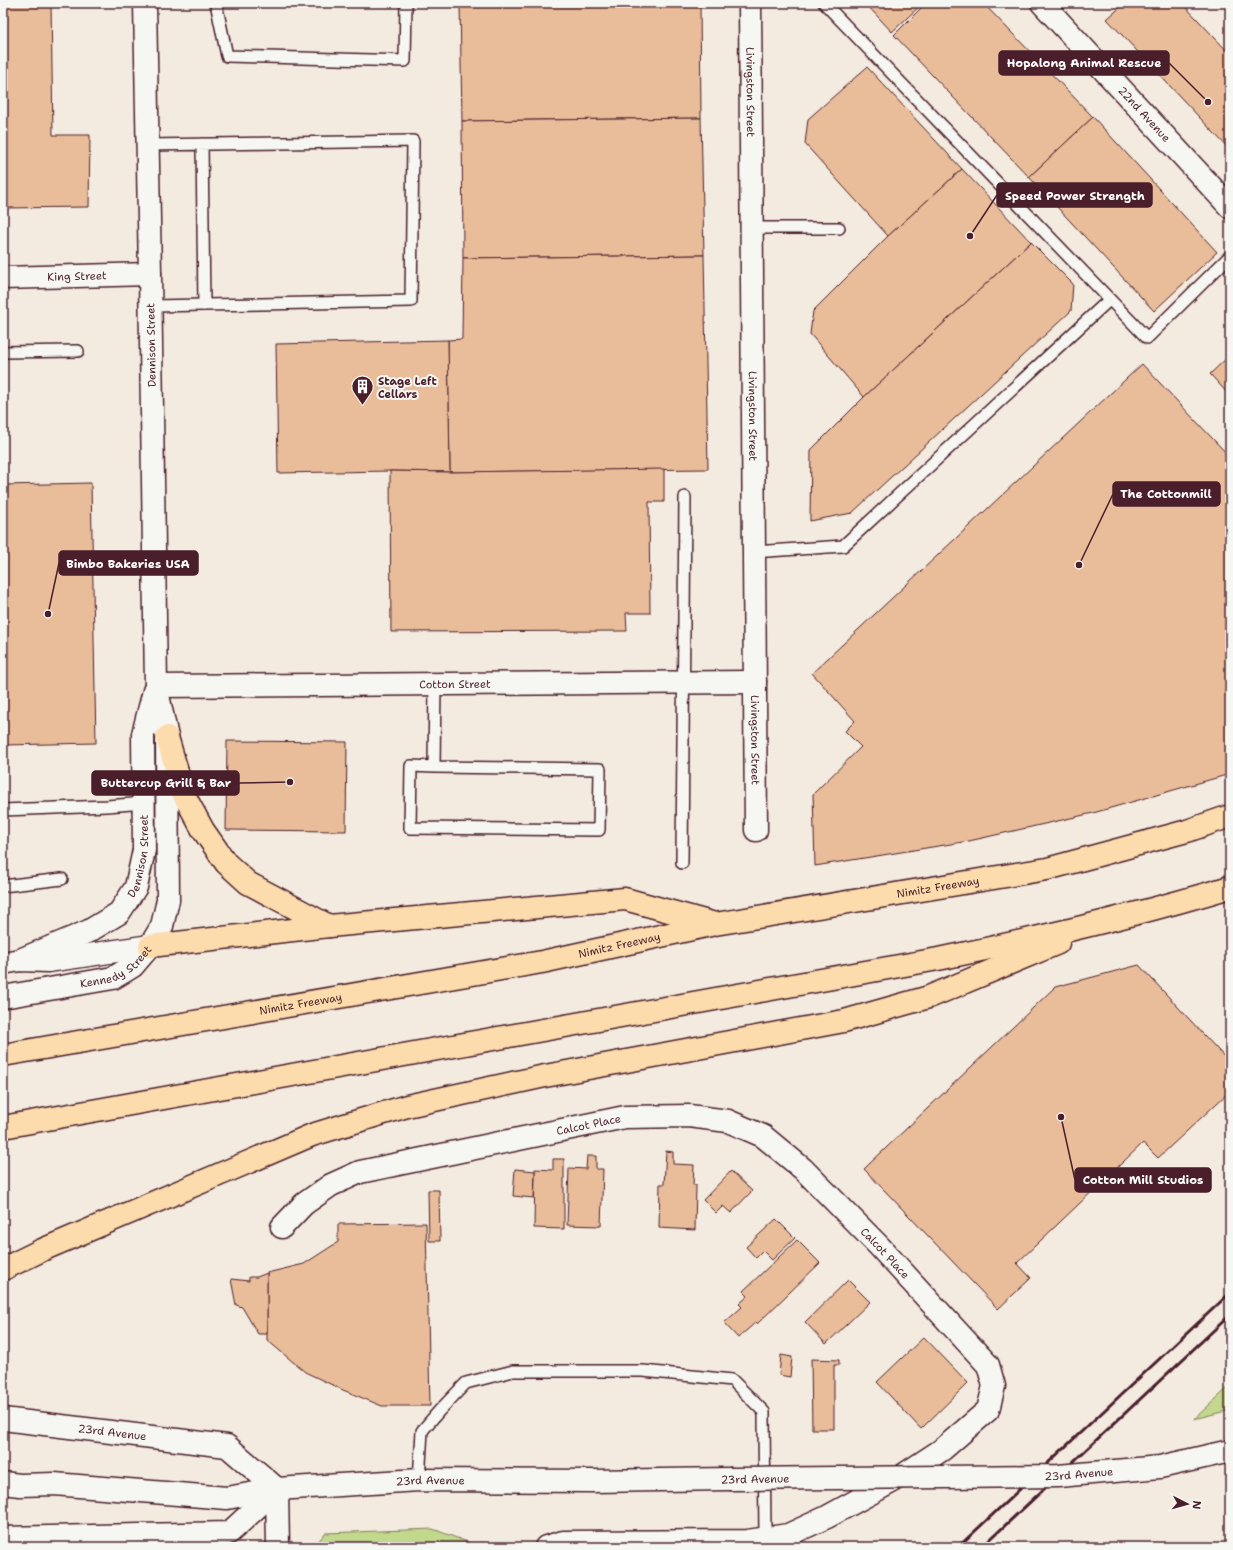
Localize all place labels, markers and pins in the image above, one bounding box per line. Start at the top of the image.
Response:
callout: Hopalong Animal Rescue [999,51,1169,75]
callout: Speed Power Strength [997,183,1152,207]
building icon: Stage Left Cellars [350,374,376,407]
place label: Stage Left Cellars [378,374,437,402]
callout: The Cottonmill [1113,482,1220,506]
callout: Bimbo Bakeries USA [59,551,198,575]
callout: Buttercup Grill & Bar [92,771,239,795]
callout: Cotton Mill Studios [1075,1168,1211,1192]

